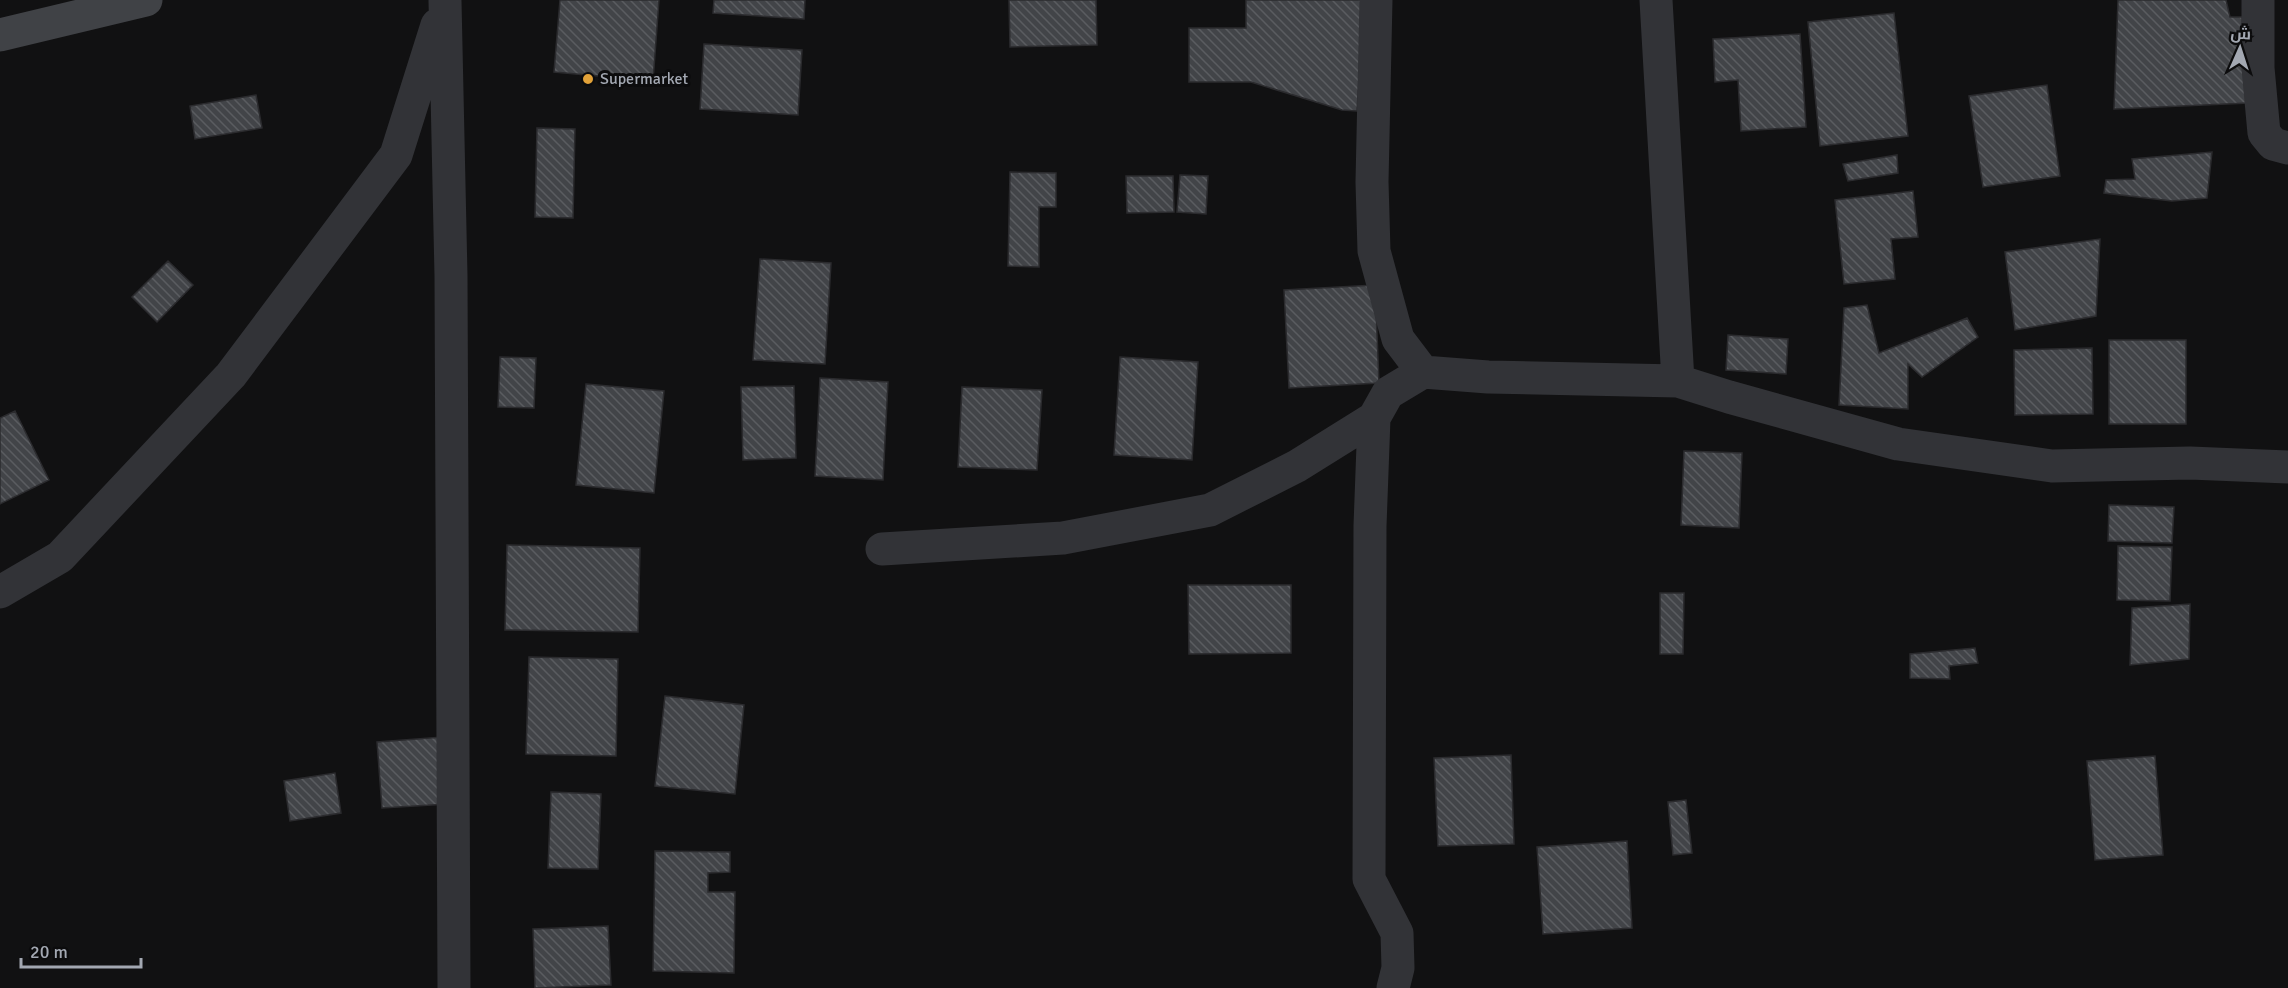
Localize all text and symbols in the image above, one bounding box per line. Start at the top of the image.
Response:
north arrow [2210,18,2270,78]
text: ش [2230,23,2252,45]
place label: Supermarket [600,69,688,89]
marker: Supermarket [581,72,595,86]
scale bar [21,931,141,969]
text: 20 m [30,941,68,963]

